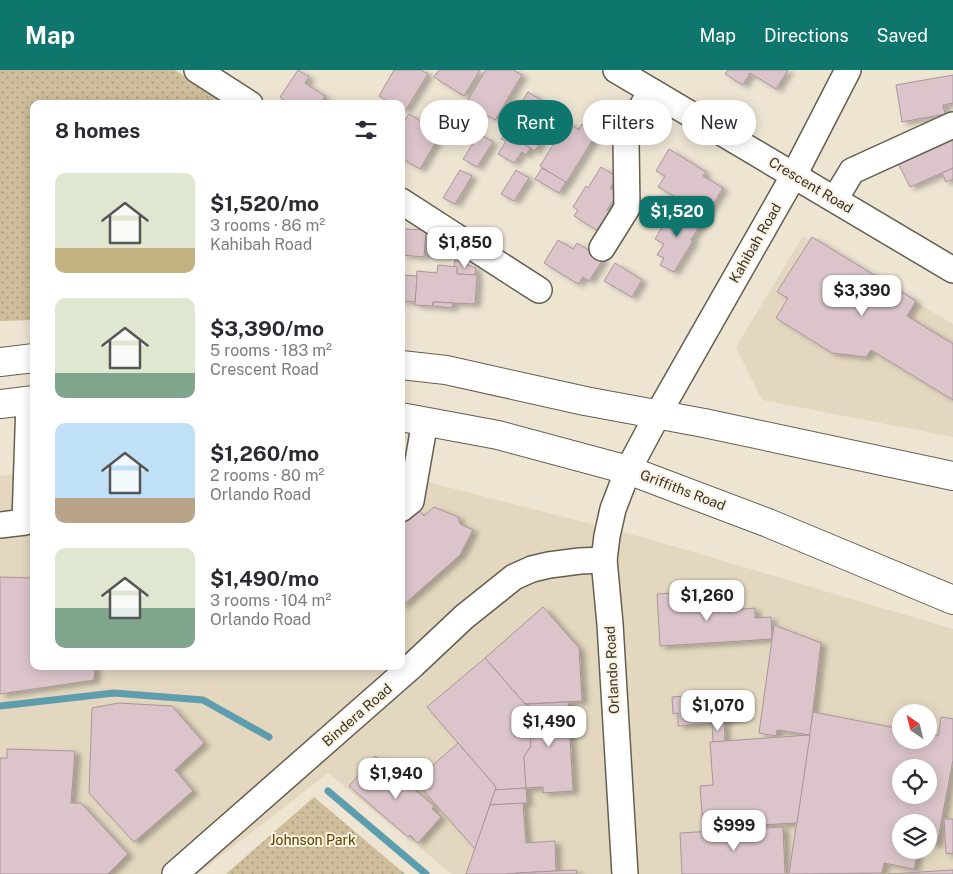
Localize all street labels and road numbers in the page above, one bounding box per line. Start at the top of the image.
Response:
street label: Crescent Road [766,154,856,216]
street label: Kahibah Road [726,200,784,286]
street label: Griffiths Road [638,466,728,514]
street label: Orlando Road [602,625,622,715]
street label: Bindera Road [319,680,395,750]

